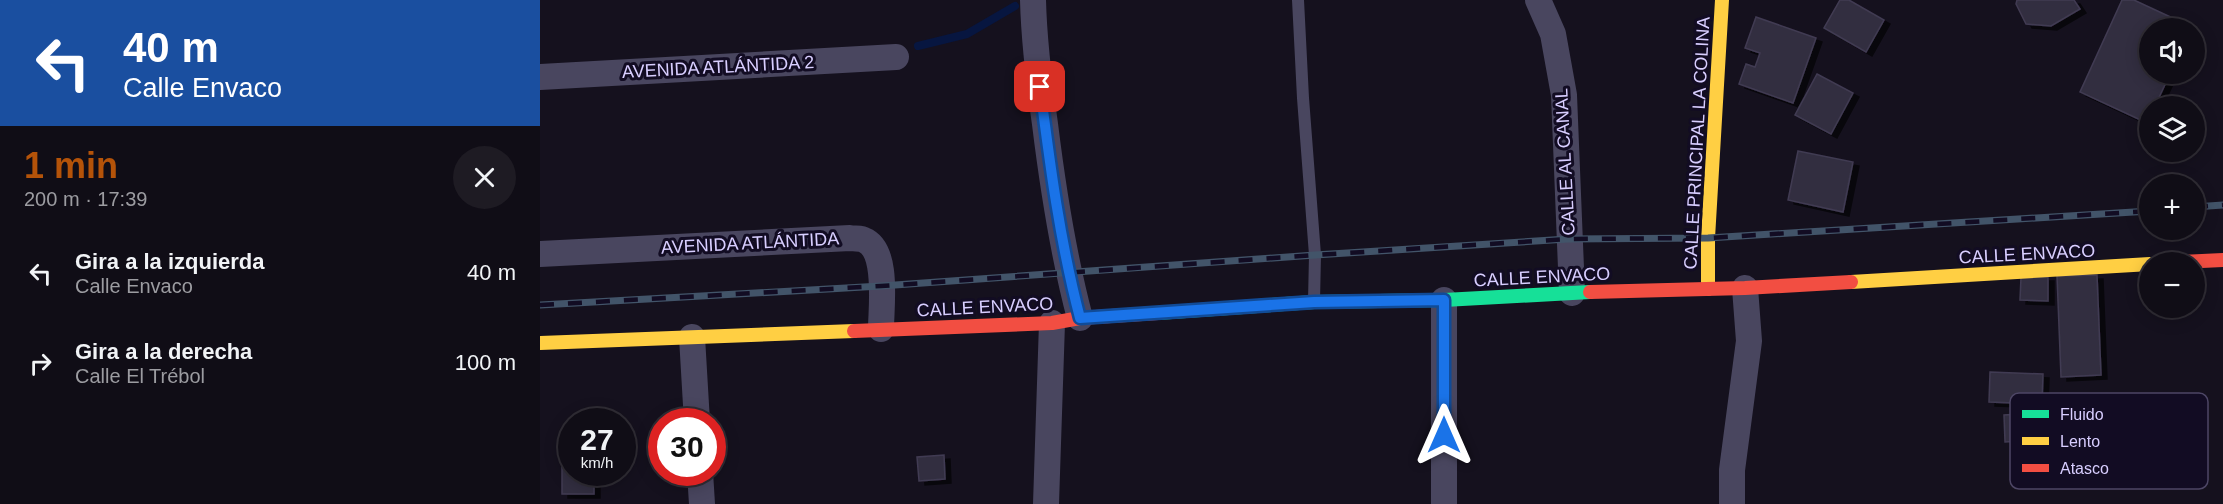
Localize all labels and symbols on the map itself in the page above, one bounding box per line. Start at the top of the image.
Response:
street label: CALLE PRINCIPAL LA COLINA [1680,16,1714,270]
street label: AVENIDA ATLÁNTIDA 2 [621,52,815,82]
pin [1014,61,1065,112]
street label: CALLE AL CANAL [1551,88,1579,236]
street label: AVENIDA ATLÁNTIDA [660,228,840,258]
street label: CALLE ENVACO [1958,240,2096,268]
street label: CALLE ENVACO [1473,263,1611,291]
street label: CALLE ENVACO [916,293,1054,321]
legend [2010,393,2208,489]
position arrow [1412,403,1476,467]
text: Fluido [2060,406,2104,423]
speed limit sign: 30 [648,408,726,486]
text: Lento [2060,433,2100,450]
text: Atasco [2060,460,2109,477]

